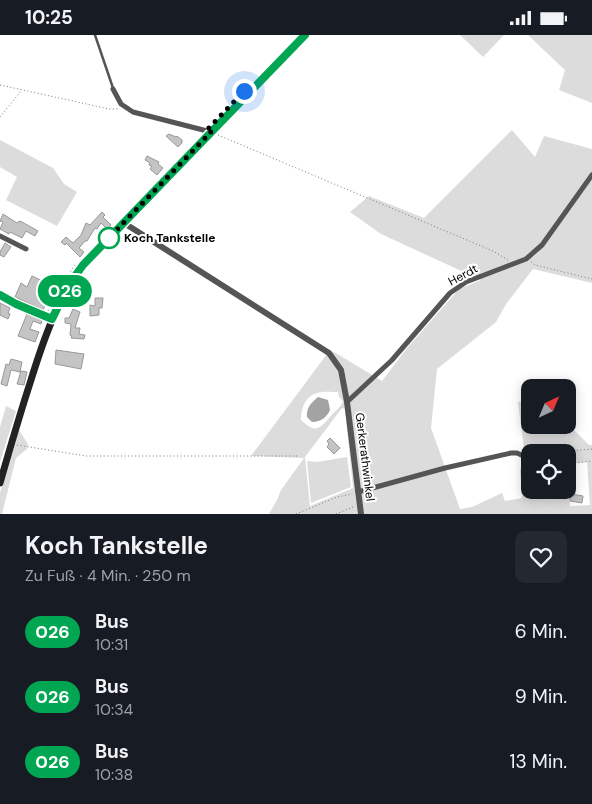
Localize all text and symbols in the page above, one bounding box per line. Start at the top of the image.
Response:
text: 10:25 [25,5,73,30]
your location [232,79,257,104]
marker: Koch Tankstelle [98,227,120,249]
place label: Koch Tankstelle [124,230,215,246]
street label: Herdt [445,260,481,289]
line badge: 026 [36,275,94,307]
text: 026 [48,279,82,303]
north arrow [521,379,576,434]
map controls [521,379,576,499]
street label: Gerkerathwinkel [352,412,378,502]
button: locate [521,444,576,499]
text: Koch Tankstelle [25,530,208,561]
button: heart [515,531,567,583]
text: Zu Fuß · 4 Min. · 250 m [25,565,191,586]
text: Bus [95,609,129,634]
text: 6 Min. [515,619,567,644]
text: 026 [35,620,70,644]
text: 10:31 [95,634,128,655]
text: Bus [95,674,129,699]
text: 9 Min. [515,684,567,709]
text: 026 [35,685,70,709]
text: 10:34 [95,699,133,720]
text: Bus [95,739,129,764]
text: 13 Min. [510,749,567,774]
text: 026 [35,750,70,774]
text: 10:38 [95,764,133,785]

